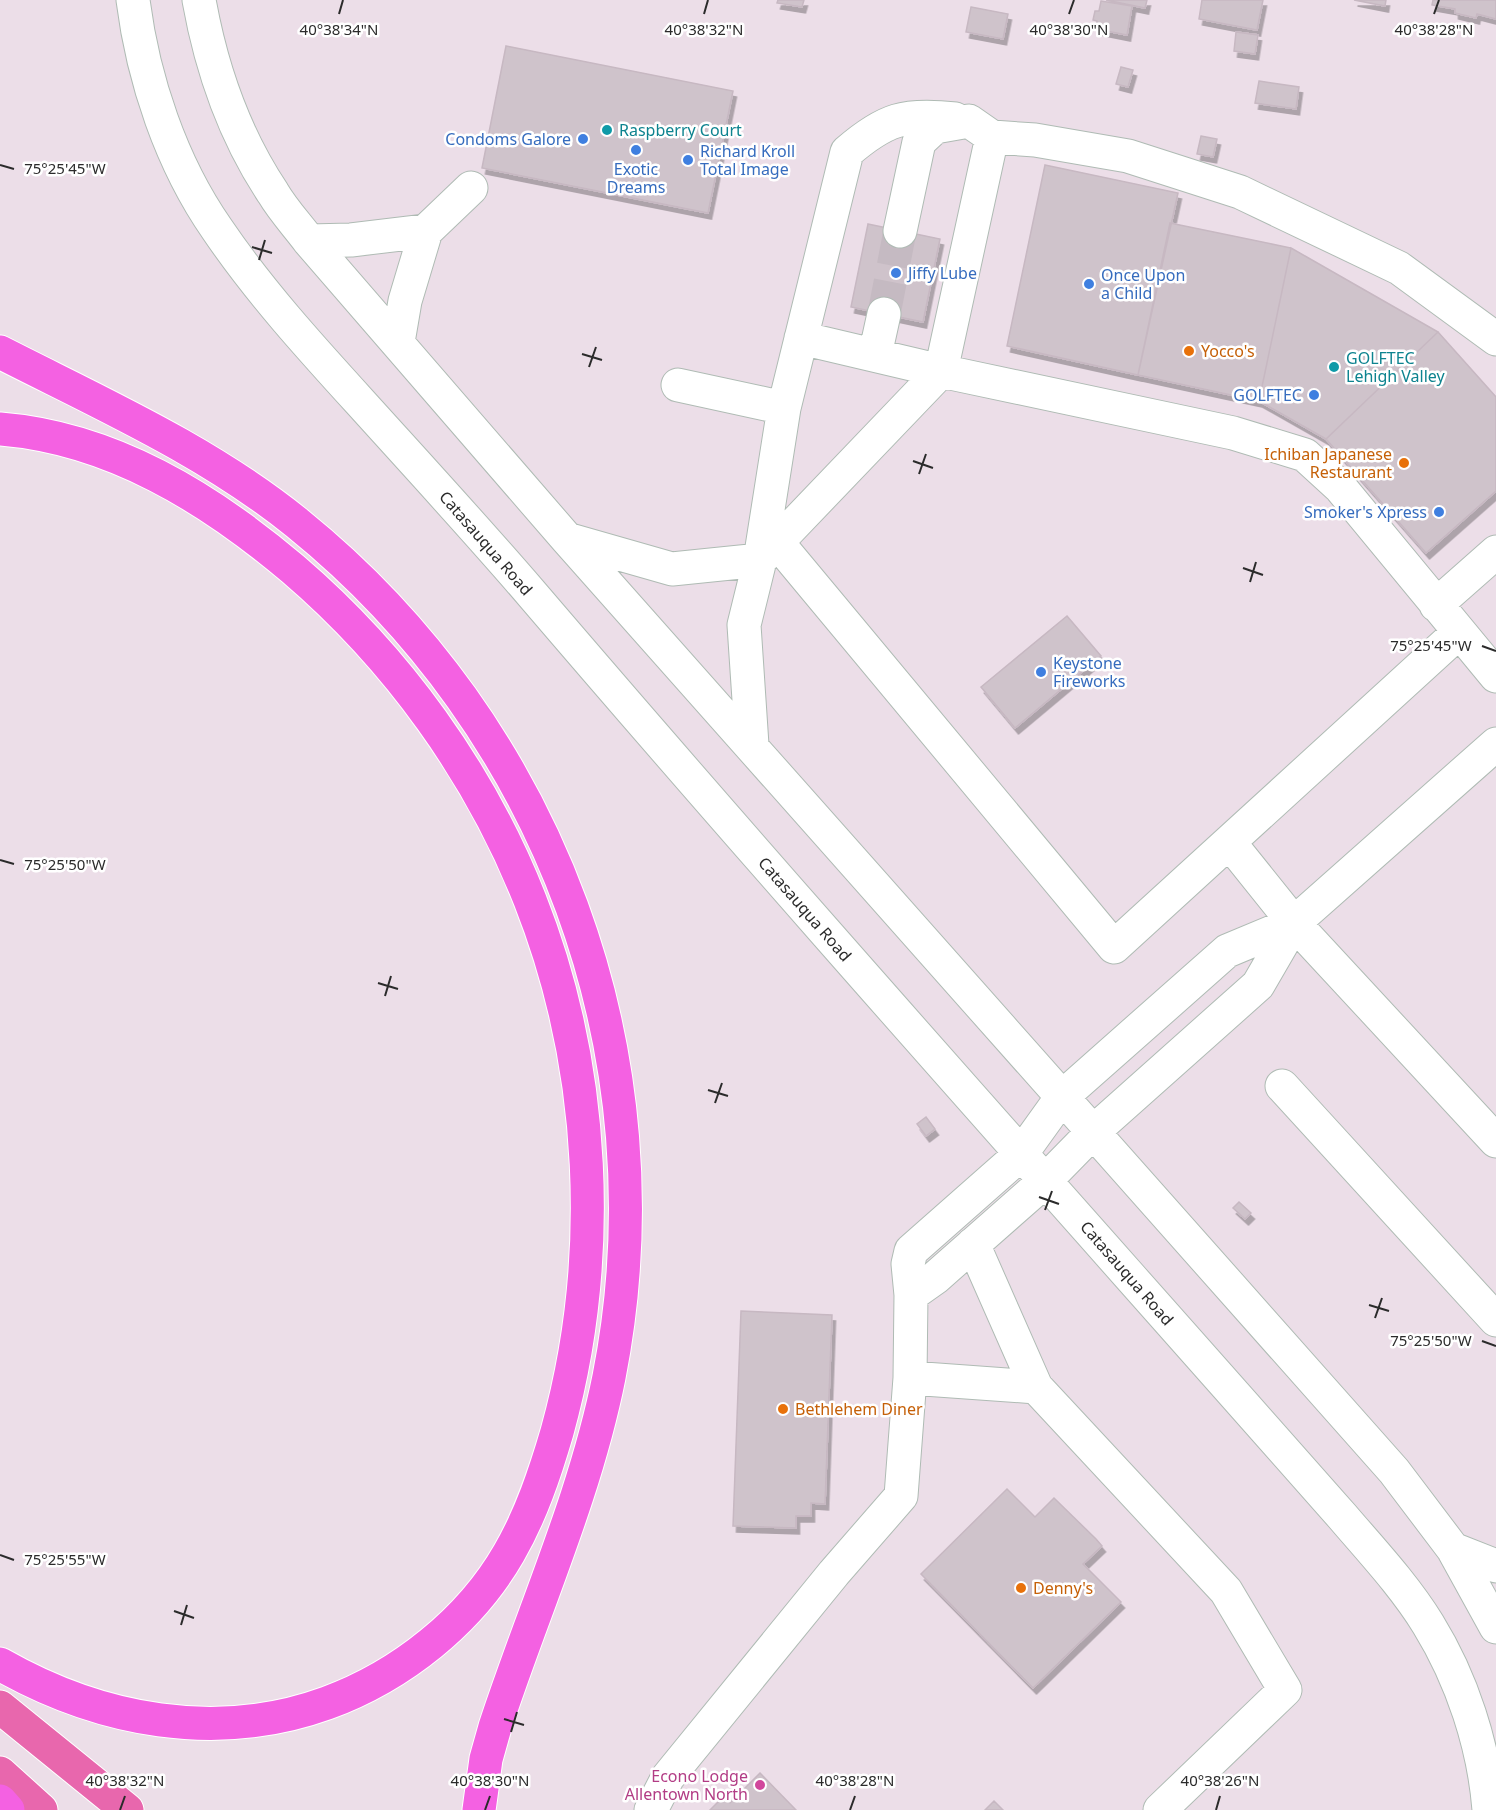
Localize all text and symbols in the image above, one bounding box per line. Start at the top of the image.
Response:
text: 40°38'34"N [300,19,378,39]
text: 40°38'32"N [665,19,743,39]
text: 40°38'30"N [1030,19,1108,39]
text: 40°38'28"N [1395,19,1473,39]
place label: Raspberry Court [619,119,742,141]
marker: Raspberry Court [600,123,614,137]
place label: Condoms Galore [445,128,571,150]
marker: Condoms Galore [576,132,590,146]
place label: Richard Kroll Total Image [700,140,795,180]
marker: Exotic Dreams [629,143,643,157]
marker: Richard Kroll Total Image [681,153,695,167]
text: 75°25'45"W [24,158,106,178]
place label: Exotic Dreams [607,158,665,198]
place label: Jiffy Lube [906,262,977,284]
place label: Once Upon a Child [1101,264,1185,304]
marker: Jiffy Lube [889,266,903,280]
marker: Once Upon a Child [1082,277,1096,291]
place label: Yocco's [1201,340,1255,362]
marker: Yocco's [1182,344,1196,358]
place label: GOLFTEC Lehigh Valley [1346,347,1446,387]
marker: GOLFTEC Lehigh Valley [1327,360,1341,374]
place label: GOLFTEC [1233,384,1302,406]
marker: GOLFTEC [1307,388,1321,402]
place label: Ichiban Japanese Restaurant [1264,443,1392,483]
marker: Ichiban Japanese Restaurant [1397,456,1411,470]
street label: Catasauqua Road [435,486,537,600]
place label: Smoker's Xpress [1304,501,1427,523]
marker: Smoker's Xpress [1432,505,1446,519]
text: 75°25'45"W [1390,635,1472,655]
place label: Keystone Fireworks [1053,652,1126,692]
marker: Keystone Fireworks [1034,665,1048,679]
street label: Catasauqua Road [754,852,856,966]
text: 75°25'50"W [24,854,106,874]
street label: Catasauqua Road [1076,1216,1178,1330]
text: 75°25'50"W [1390,1330,1472,1350]
place label: Bethlehem Diner [795,1398,923,1420]
marker: Bethlehem Diner [776,1402,790,1416]
text: 75°25'55"W [24,1549,106,1569]
place label: Denny's [1033,1577,1093,1599]
marker: Denny's [1014,1581,1028,1595]
place label: Econo Lodge Allentown North [625,1765,748,1805]
text: 40°38'32"N [86,1770,164,1790]
text: 40°38'30"N [451,1770,529,1790]
text: 40°38'28"N [816,1770,894,1790]
text: 40°38'26"N [1181,1770,1259,1790]
marker: Econo Lodge Allentown North [753,1778,767,1792]

